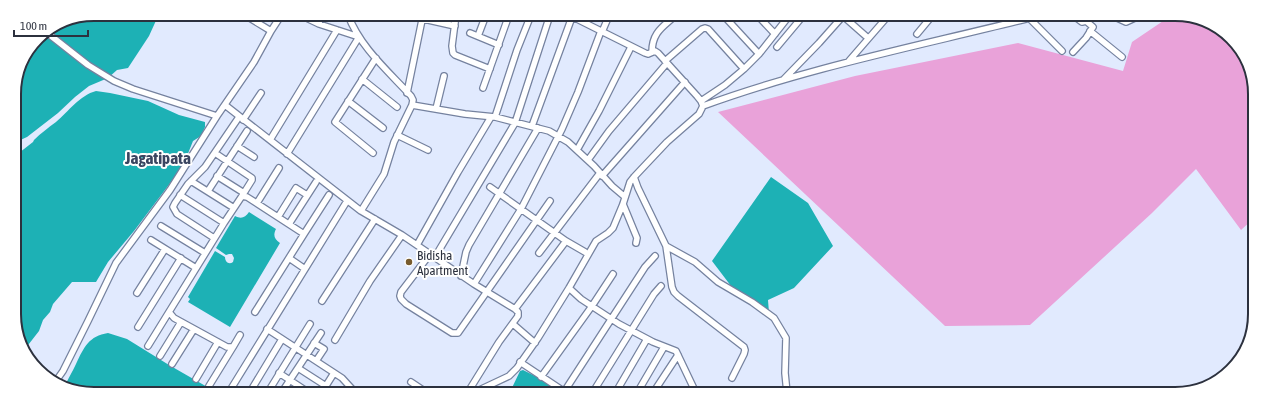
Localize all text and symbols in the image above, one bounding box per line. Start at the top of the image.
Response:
scale bar [14,12,88,38]
text: 100 m [20,19,47,33]
district label: Jagatipata [124,148,191,168]
place label: Bidisha Apartment [417,248,469,278]
marker: Bidisha Apartment [404,257,414,267]

